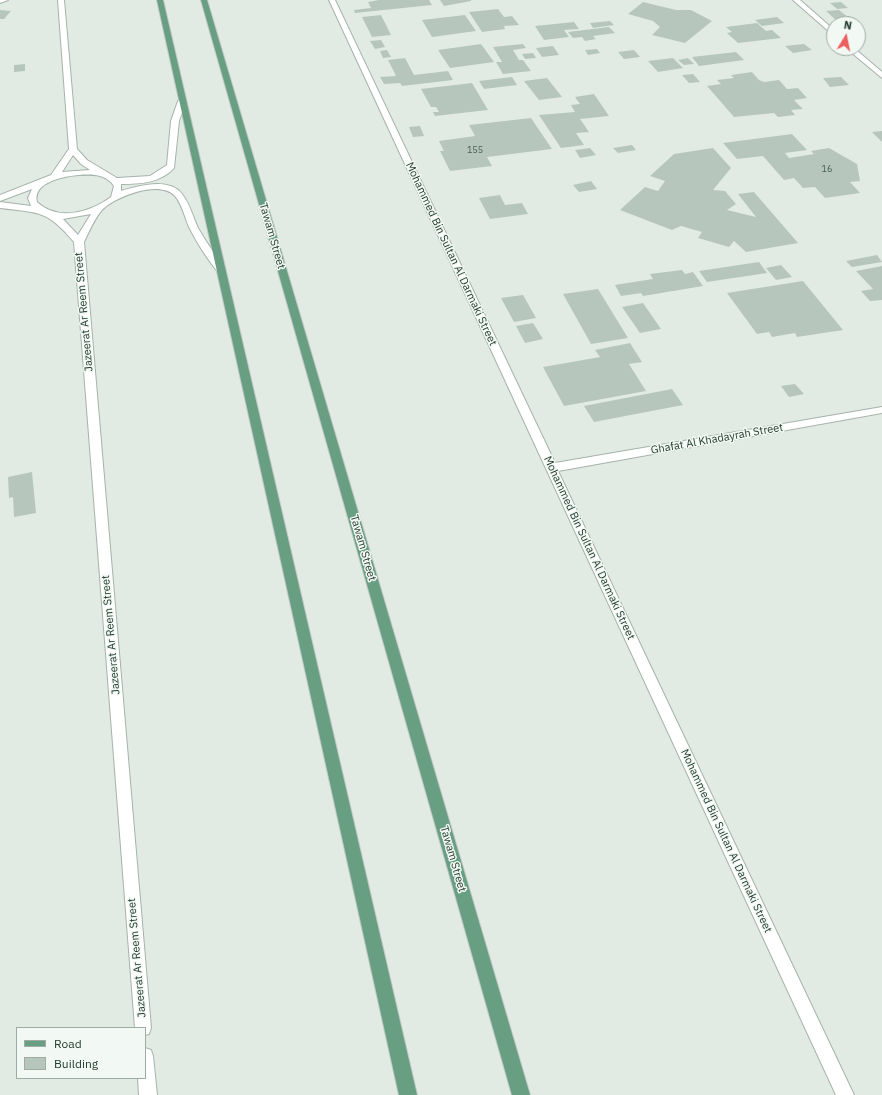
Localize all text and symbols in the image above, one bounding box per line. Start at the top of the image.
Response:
north arrow [826,16,866,56]
text: N [843,18,853,33]
house number: 155 [467,145,483,155]
street label: Mohammed Bin Sultan Al Darmaki Street [403,160,499,348]
house number: 16 [822,164,832,174]
street label: Tawam Street [256,202,288,270]
street label: Jazeerat Ar Reem Street [72,252,96,372]
street label: Ghafat Al Khadayrah Street [650,421,784,457]
street label: Mohammed Bin Sultan Al Darmaki Street [541,454,637,642]
street label: Tawam Street [347,514,379,582]
street label: Jazeerat Ar Reem Street [99,575,123,695]
street label: Mohammed Bin Sultan Al Darmaki Street [678,747,774,935]
street label: Tawam Street [437,825,469,893]
street label: Jazeerat Ar Reem Street [125,898,149,1018]
legend [16,1027,146,1079]
text: Road [54,1036,82,1051]
text: Building [54,1056,98,1071]

